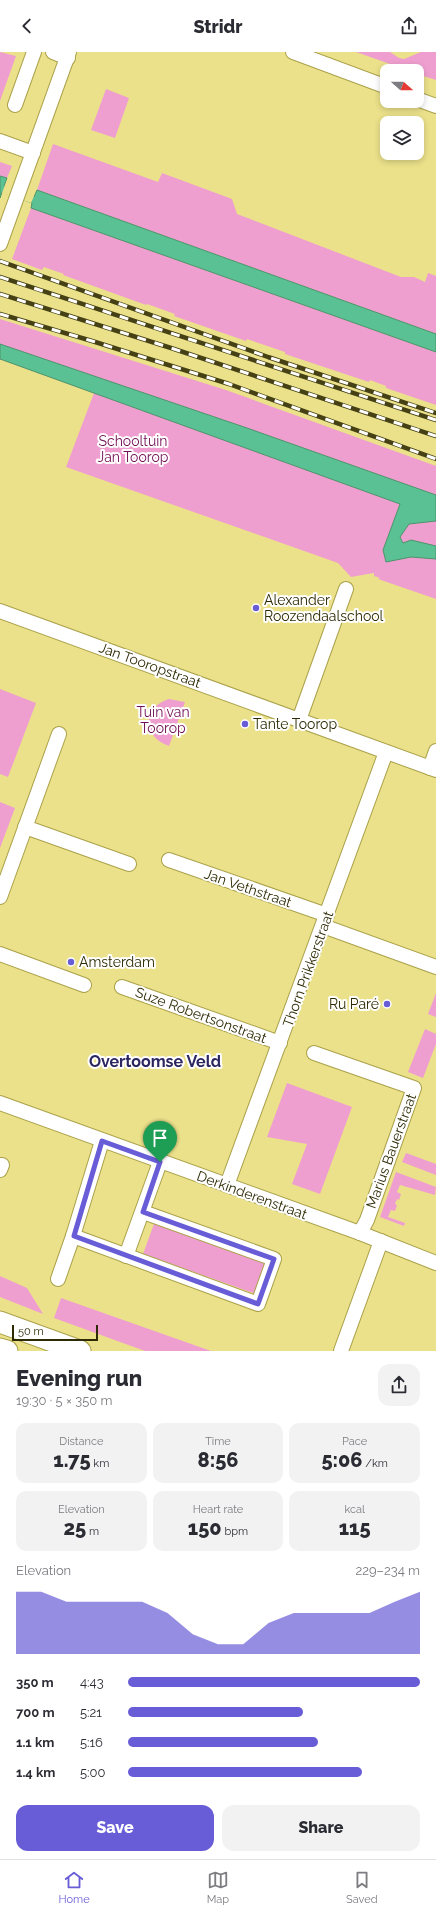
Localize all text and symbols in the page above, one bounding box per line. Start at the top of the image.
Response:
icon: back [16,15,38,37]
icon: share [398,15,420,37]
text: Stridr [193,16,243,37]
north arrow [380,64,424,108]
map controls [380,64,424,160]
button: layers [380,116,424,160]
park label: Schooltuin Jan Toorop [98,433,169,465]
place label: Alexander Roozendaalschool [264,592,384,624]
marker: Alexander Roozendaalschool [251,603,261,613]
street label: Jan Tooropstraat [97,639,203,691]
park label: Tuin van Toorop [136,704,190,736]
place label: Tante Toorop [253,716,337,732]
marker: Tante Toorop [240,719,250,729]
street label: Jan Vethstraat [202,866,294,911]
street label: Thorn Prikkerstraat [280,909,337,1029]
place label: Amsterdam [79,954,155,970]
marker: Amsterdam [66,957,76,967]
street label: Suze Robertsonstraat [133,984,269,1046]
place label: Ru Paré [329,996,379,1012]
marker: Ru Paré [382,999,392,1009]
district label: Overtoomse Veld [89,1052,221,1071]
street label: Marius Bauerstraat [363,1091,419,1211]
pin [143,1121,177,1162]
icon: arrive [149,1127,171,1149]
street label: Derkinderenstraat [195,1168,310,1222]
scale bar [12,1323,98,1342]
text: 50 m [18,1325,44,1338]
button: share [378,1364,420,1406]
text: Evening run [16,1365,142,1391]
text: 19:30 · 5 × 350 m [16,1393,113,1408]
text: Distance [59,1435,103,1448]
text: Time [205,1435,231,1448]
text: Pace [342,1435,367,1448]
text: 1.75 [53,1448,91,1472]
text: 8:56 [198,1448,238,1472]
text: 5:06 [321,1448,363,1472]
text: km [91,1457,109,1470]
text: /km [363,1457,388,1470]
text: Elevation [58,1503,105,1516]
text: Heart rate [193,1503,243,1516]
text: kcal [344,1503,365,1516]
text: 25 [63,1516,86,1540]
text: 150 [188,1516,222,1540]
text: 115 [339,1516,371,1540]
text: m [86,1525,99,1538]
text: bpm [222,1525,248,1538]
text: Elevation [16,1563,71,1578]
text: 229–234 m [355,1563,420,1578]
text: 350 m [16,1675,54,1690]
text: 4:43 [80,1675,104,1690]
text: 700 m [16,1705,54,1720]
text: 5:21 [80,1705,102,1720]
text: 1.1 km [16,1735,54,1750]
text: 5:16 [80,1735,103,1750]
text: 1.4 km [16,1765,55,1780]
text: 5:00 [80,1765,105,1780]
button: Save [16,1805,214,1851]
button: Share [222,1805,420,1851]
tab: Home [59,1869,90,1906]
tab: Map [207,1869,229,1906]
tab: Saved [346,1869,377,1906]

